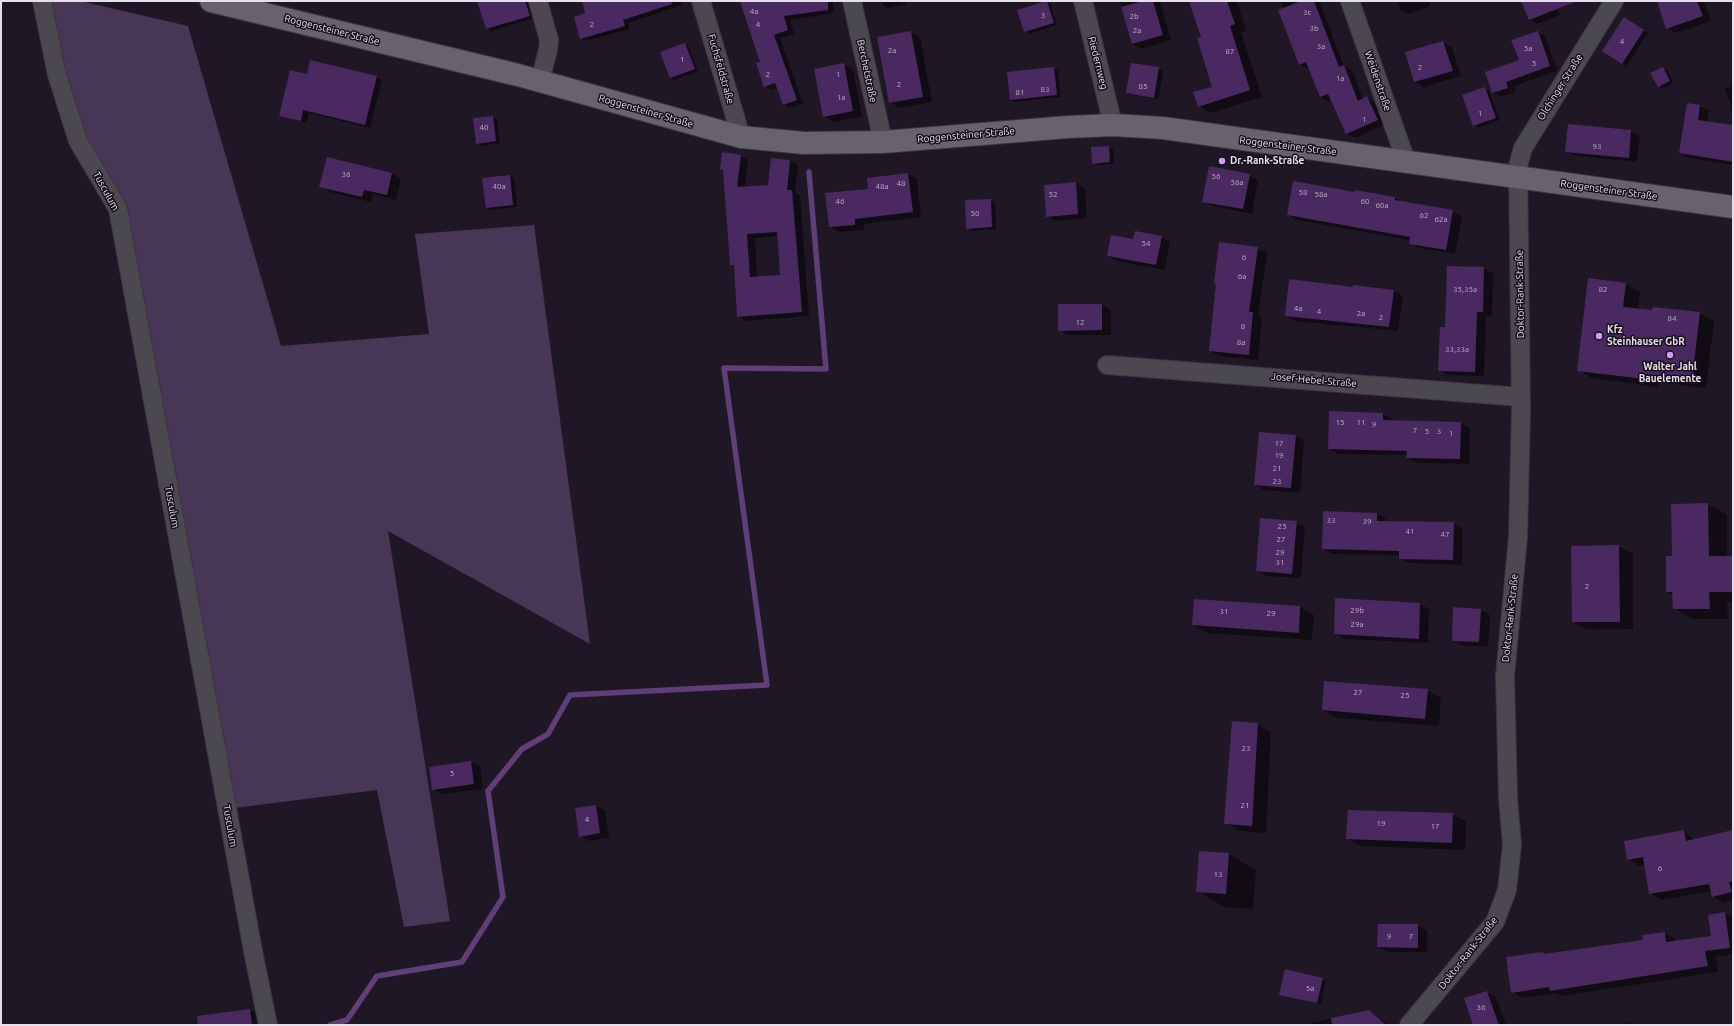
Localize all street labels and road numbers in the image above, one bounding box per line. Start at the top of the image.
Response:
street label: Roggensteiner Straße [283,12,381,48]
street label: Fuchsfeldstraße [705,33,737,105]
street label: Riedernweg [1086,35,1110,91]
street label: Berchetstraße [854,38,880,104]
street label: Weidenstraße [1362,49,1394,113]
street label: Olchinger Straße [1535,52,1585,122]
street label: Roggensteiner Straße [597,92,695,130]
street label: Roggensteiner Straße [917,125,1015,145]
street label: Roggensteiner Straße [1239,134,1337,158]
street label: Tusculum [90,169,122,213]
street label: Roggensteiner Straße [1560,177,1658,203]
street label: Doktor-Rank-Straße [1513,250,1527,338]
street label: Josef-Hebel-Straße [1271,370,1357,390]
street label: Tusculum [162,485,182,529]
street label: Doktor-Rank-Straße [1499,573,1521,663]
street label: Tusculum [220,804,240,848]
street label: Doktor-Rank-Straße [1436,914,1500,992]

